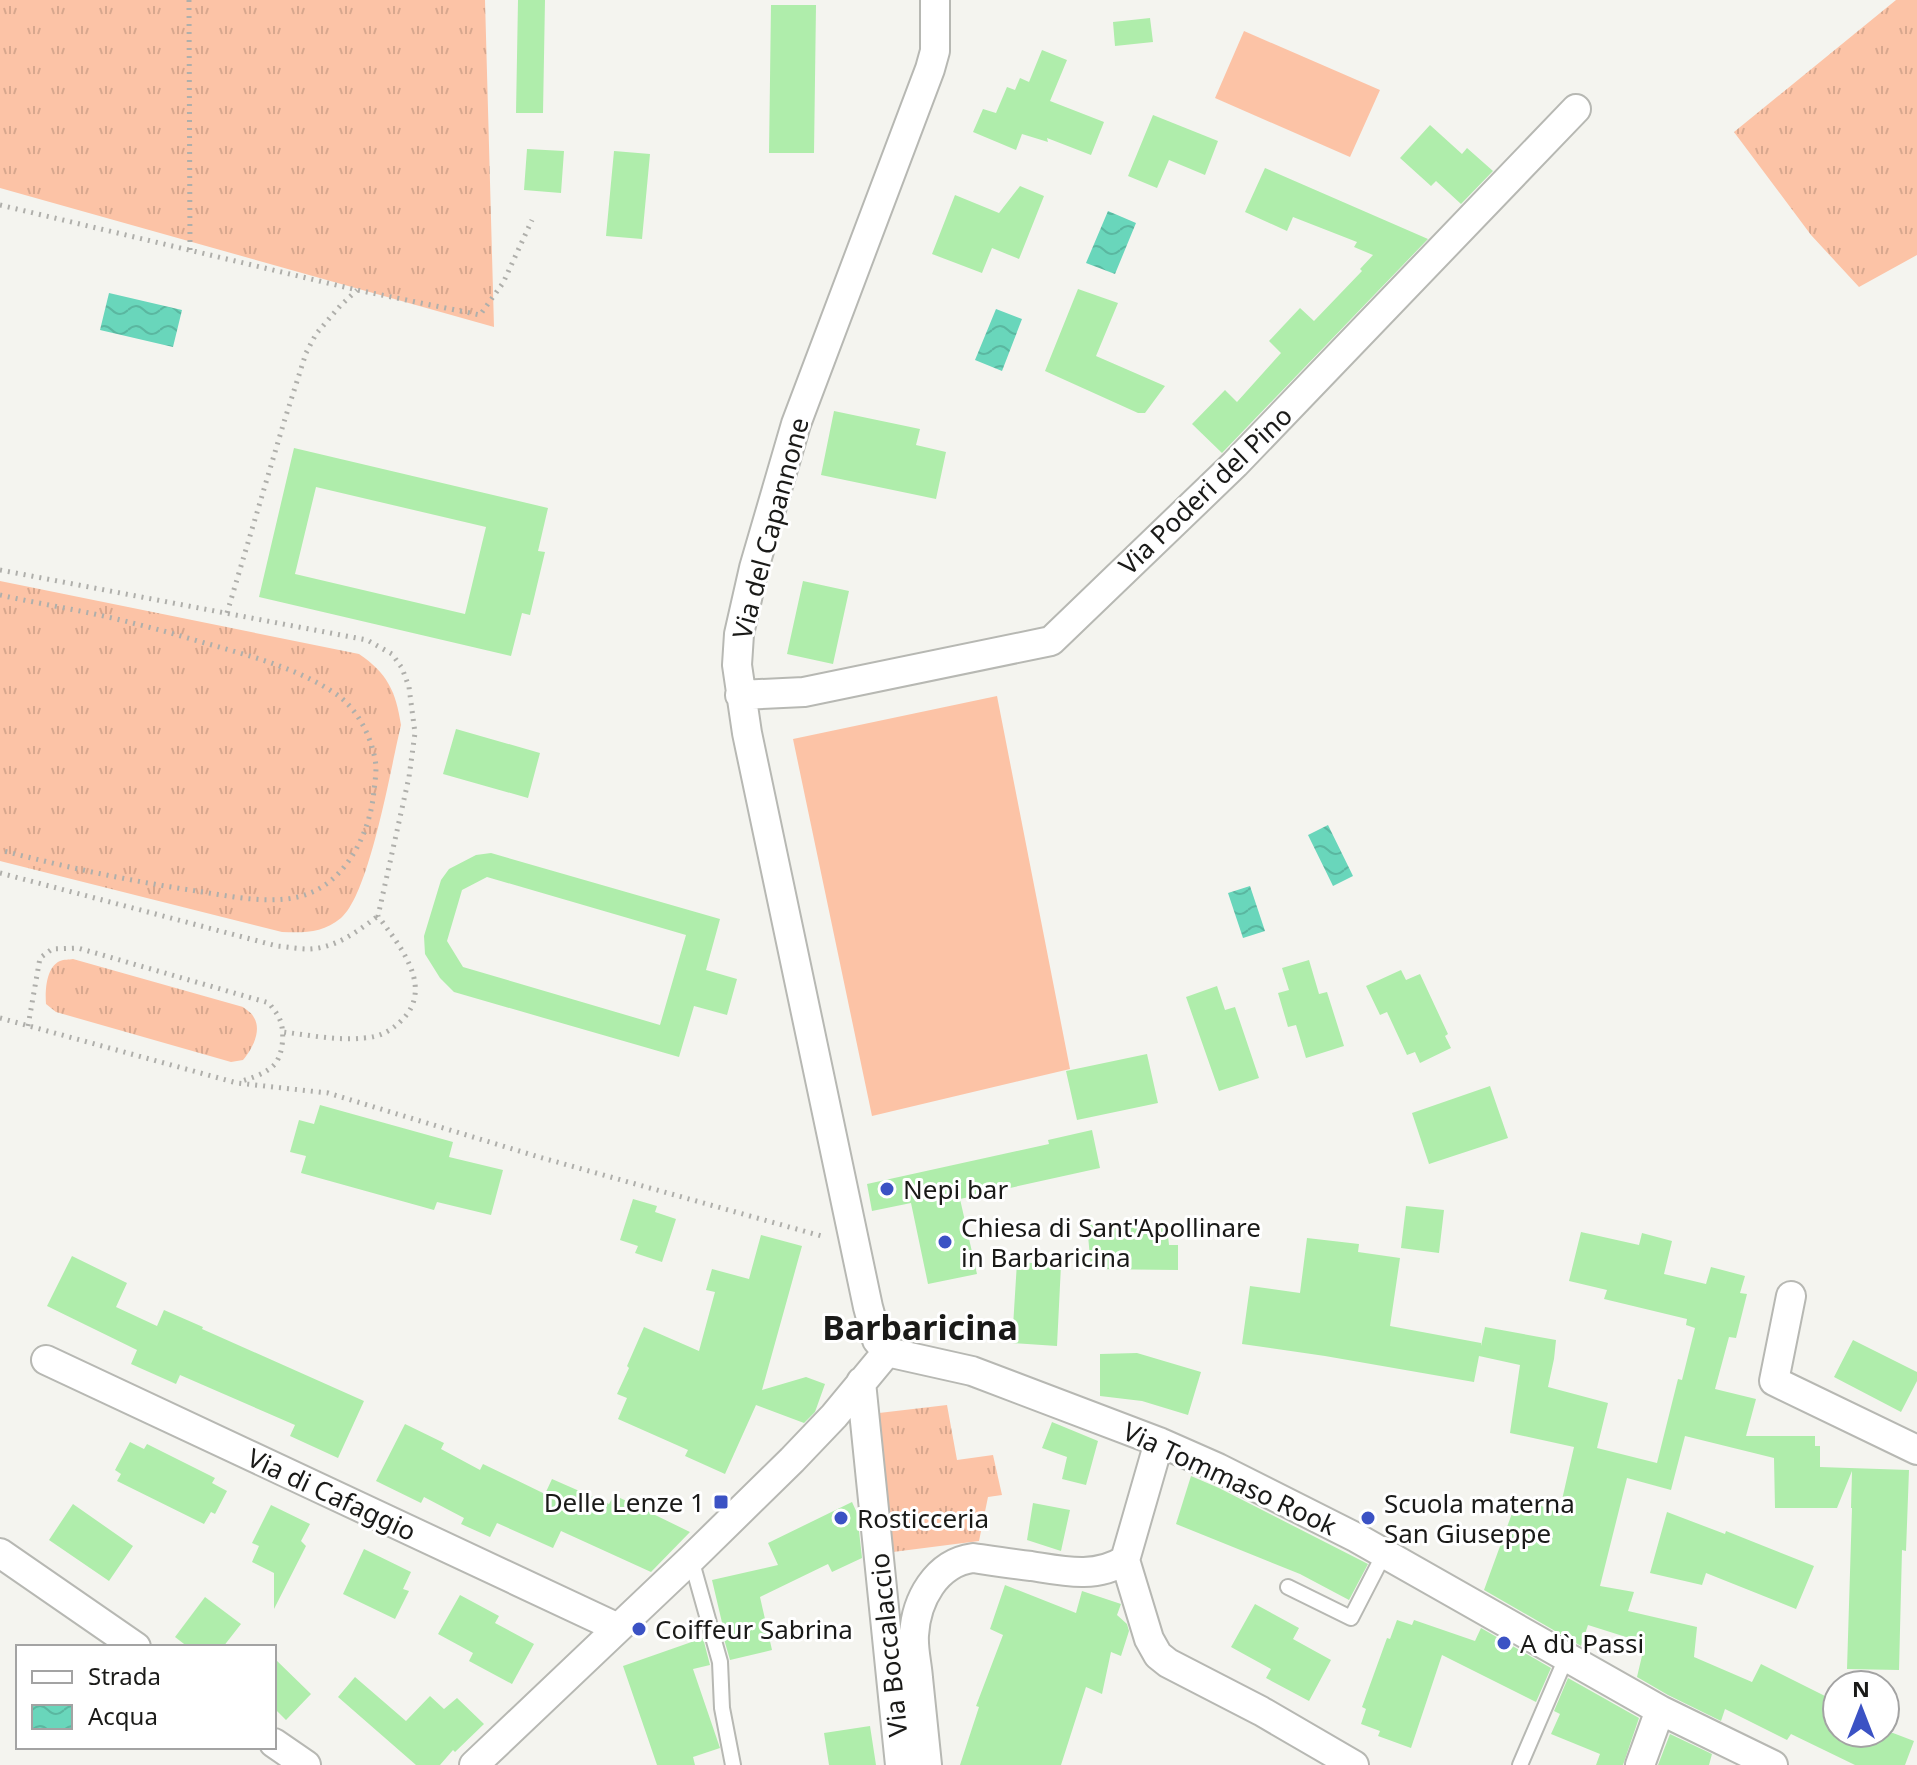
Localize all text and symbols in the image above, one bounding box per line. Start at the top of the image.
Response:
street label: Via Poderi del Pino [1110,398,1300,582]
street label: Via del Capannone [723,413,817,643]
place label: Nepi bar [903,1171,1008,1207]
marker: Nepi bar [878,1180,896,1198]
place label: Chiesa di Sant'Apollinare in Barbaricina [961,1209,1261,1275]
marker: Chiesa di Sant'Apollinare in Barbaricina [936,1233,954,1251]
district label: Barbaricina [822,1304,1018,1350]
street label: Via Tommaso Rook [1117,1413,1343,1543]
street label: Via di Cafaggio [242,1439,422,1549]
place label: Delle Lenze 1 [544,1484,705,1520]
place label: Scuola materna San Giuseppe [1384,1485,1575,1551]
marker: Delle Lenze 1 [712,1493,730,1511]
place label: Rosticceria [857,1500,989,1536]
marker: Rosticceria [832,1509,850,1527]
marker: Scuola materna San Giuseppe [1359,1509,1377,1527]
street label: Via Boccalaccio [860,1551,916,1739]
place label: Coiffeur Sabrina [655,1611,853,1647]
marker: Coiffeur Sabrina [630,1620,648,1638]
place label: A dù Passi [1520,1625,1644,1661]
marker: A dù Passi [1495,1634,1513,1652]
legend [16,1645,276,1749]
text: Strada [88,1659,161,1692]
north arrow [1821,1669,1901,1749]
text: N [1852,1673,1870,1703]
text: Acqua [88,1699,158,1732]

